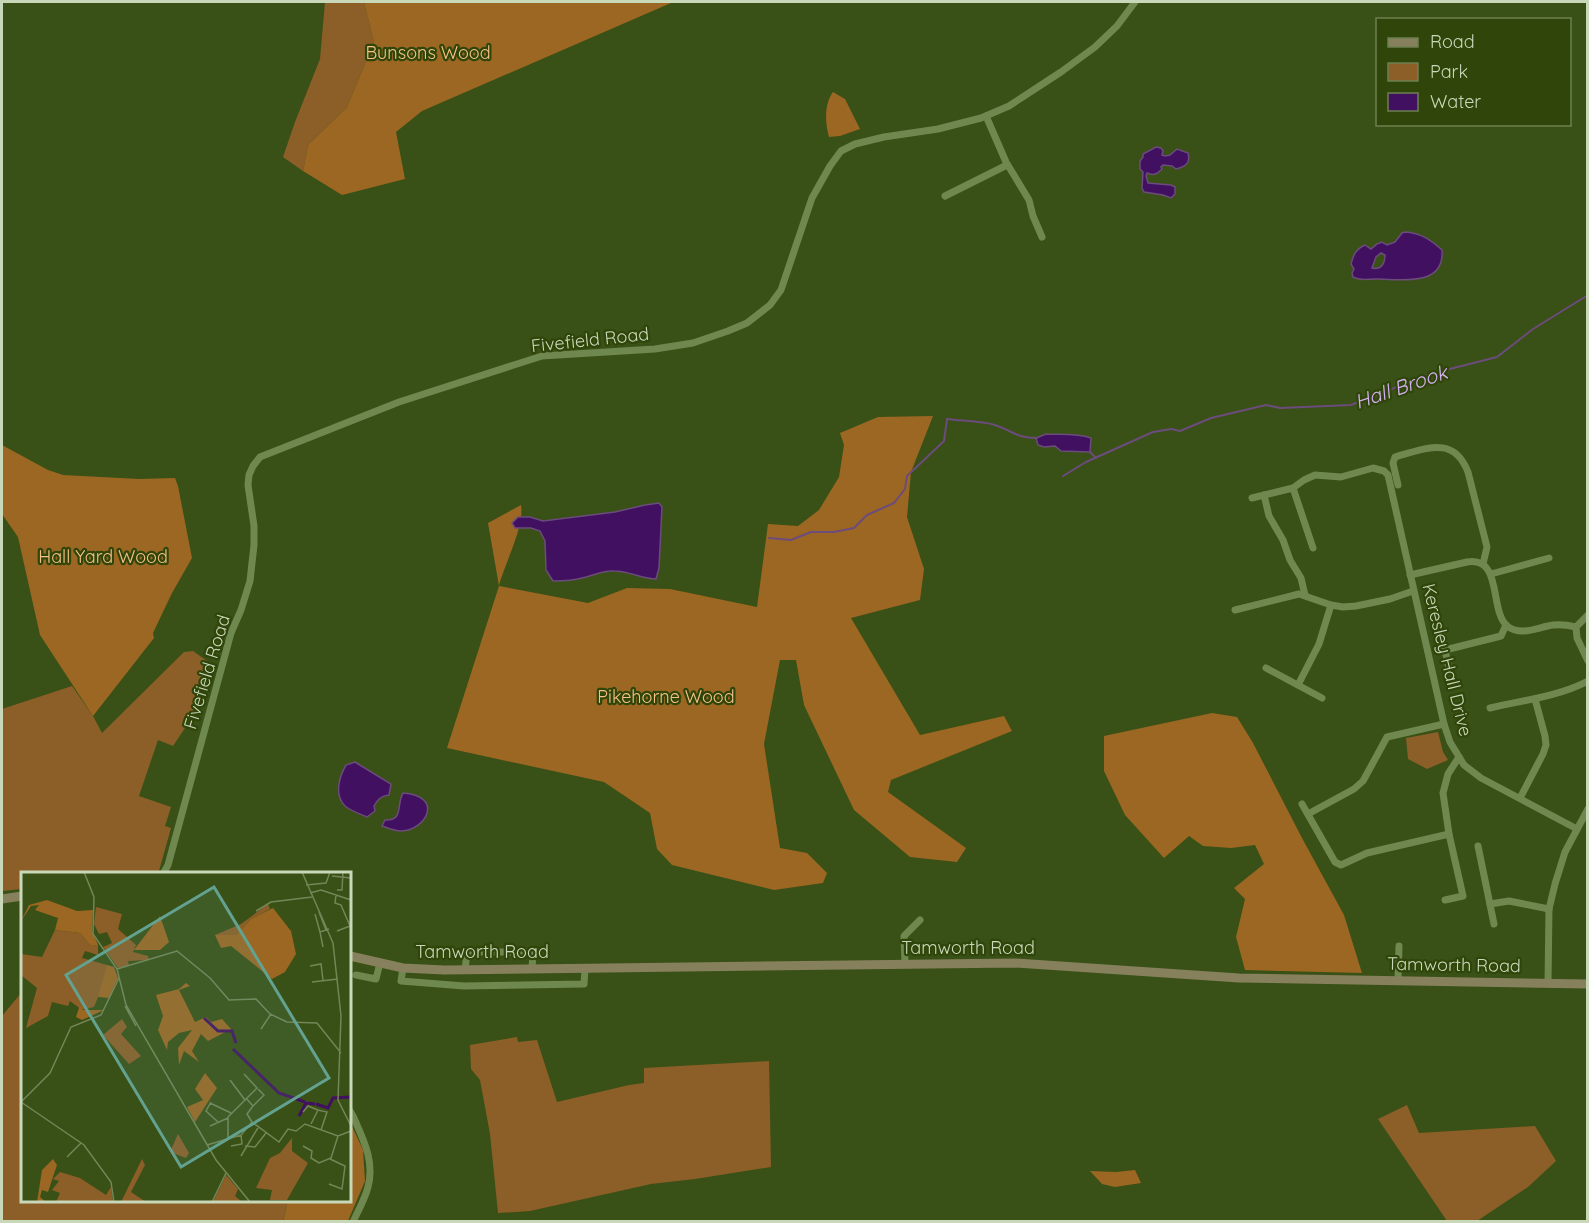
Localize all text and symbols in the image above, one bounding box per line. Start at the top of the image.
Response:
legend [1376,18,1571,126]
text: Road [1430,30,1475,53]
park label: Bunsons Wood [365,41,491,64]
text: Park [1430,60,1468,83]
text: Water [1430,90,1481,113]
street label: Fivefield Road [530,322,650,357]
water label: Hall Brook [1351,358,1453,414]
park label: Hall Yard Wood [38,545,168,568]
street label: Keresley Hall Drive [1417,581,1478,739]
street label: Fivefield Road [178,612,235,732]
park label: Pikehorne Wood [597,685,735,708]
inset map [21,872,351,1202]
street label: Tamworth Road [901,936,1035,959]
street label: Tamworth Road [415,940,549,963]
street label: Tamworth Road [1387,952,1521,977]

